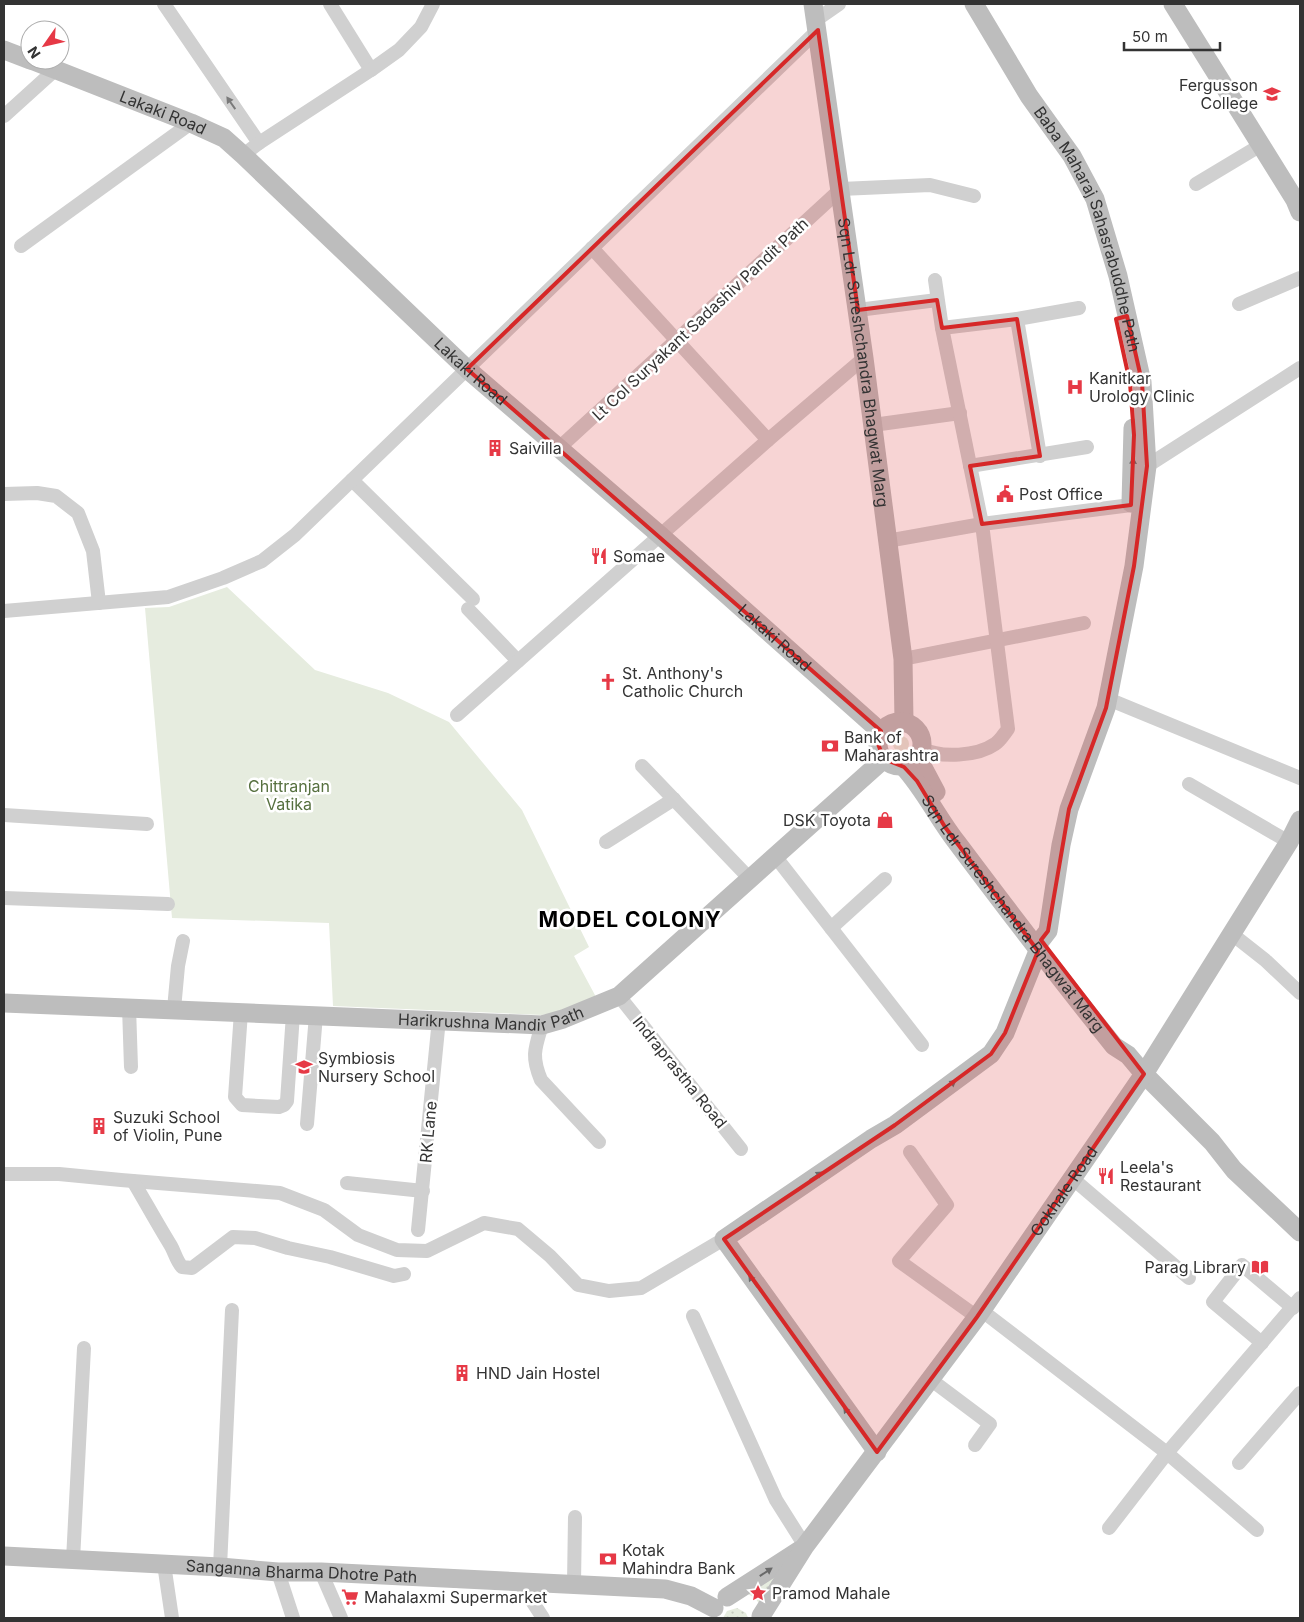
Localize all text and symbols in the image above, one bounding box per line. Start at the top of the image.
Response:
north arrow [20,20,70,70]
scale bar [1124,20,1220,52]
text: 50 m [1132,27,1168,46]
text: N [24,43,44,62]
place label: Fergusson College [1179,75,1258,113]
school or university icon: Fergusson College [1262,84,1282,104]
street label: Lakaki Road [117,86,210,139]
one-way arrow [226,96,236,110]
street label: Baba Maharaj Sahasrabuddhe Path [1030,102,1145,354]
street label: Lt Col Suryakant Sadashiv Pandit Path [588,213,812,425]
street label: Sqn Ldr Sureshchandra Bhagwat Marg [834,216,893,508]
street label: Lakaki Road [430,333,512,409]
place label: Kanitkar Urology Clinic [1089,368,1195,406]
hospital icon: Kanitkar Urology Clinic [1065,377,1085,397]
building icon: Saivilla [485,438,505,458]
place label: Saivilla [509,438,562,458]
one-way arrow [1129,457,1137,473]
public building icon: Post Office [995,484,1015,504]
place label: Post Office [1019,484,1103,504]
restaurant icon: Somae [589,546,609,566]
place label: Somae [613,546,665,566]
street label: Lakaki Road [734,600,816,675]
place label: St. Anthony's Catholic Church [622,663,743,701]
church icon: St. Anthony's Catholic Church [598,672,618,692]
place label: Bank of Maharashtra [844,727,939,765]
bank icon: Bank of Maharashtra [820,736,840,756]
park label: Chittranjan Vatika [248,776,330,814]
street label: Sqn Ldr Sureshchandra Bhagwat Marg [917,791,1109,1036]
place label: DSK Toyota [783,810,871,830]
shop icon: DSK Toyota [875,810,895,830]
district label: MODEL COLONY [538,907,722,932]
street label: Harikrushna Mandir Path [398,1002,586,1035]
street label: Indraprastha Road [629,1012,731,1132]
place label: Symbiosis Nursery School [318,1048,435,1086]
school or university icon: Symbiosis Nursery School [294,1057,314,1077]
one-way arrow [943,1080,957,1090]
street label: RK Lane [415,1100,441,1164]
place label: Suzuki School of Violin, Pune [113,1107,222,1145]
building icon: Suzuki School of Violin, Pune [89,1116,109,1136]
street label: Gokhale Road [1026,1142,1102,1240]
place label: Leela's Restaurant [1120,1157,1201,1195]
restaurant icon: Leela's Restaurant [1096,1166,1116,1186]
one-way arrow [809,1171,822,1181]
place label: Parag Library [1144,1257,1246,1277]
library icon: Parag Library [1250,1257,1270,1277]
one-way arrow [748,1274,758,1288]
building icon: HND Jain Hostel [452,1363,472,1383]
place label: HND Jain Hostel [476,1363,600,1383]
one-way arrow [843,1406,853,1420]
place label: Kotak Mahindra Bank [622,1540,735,1578]
bank icon: Kotak Mahindra Bank [598,1549,618,1569]
street label: Sanganna Bharma Dhotre Path [185,1555,418,1587]
one-way arrow [759,1567,773,1576]
place icon: Pramod Mahale [748,1583,768,1603]
place label: Pramod Mahale [772,1583,890,1603]
supermarket icon: Mahalaxmi Supermarket [340,1587,360,1607]
place label: Mahalaxmi Supermarket [364,1587,547,1607]

